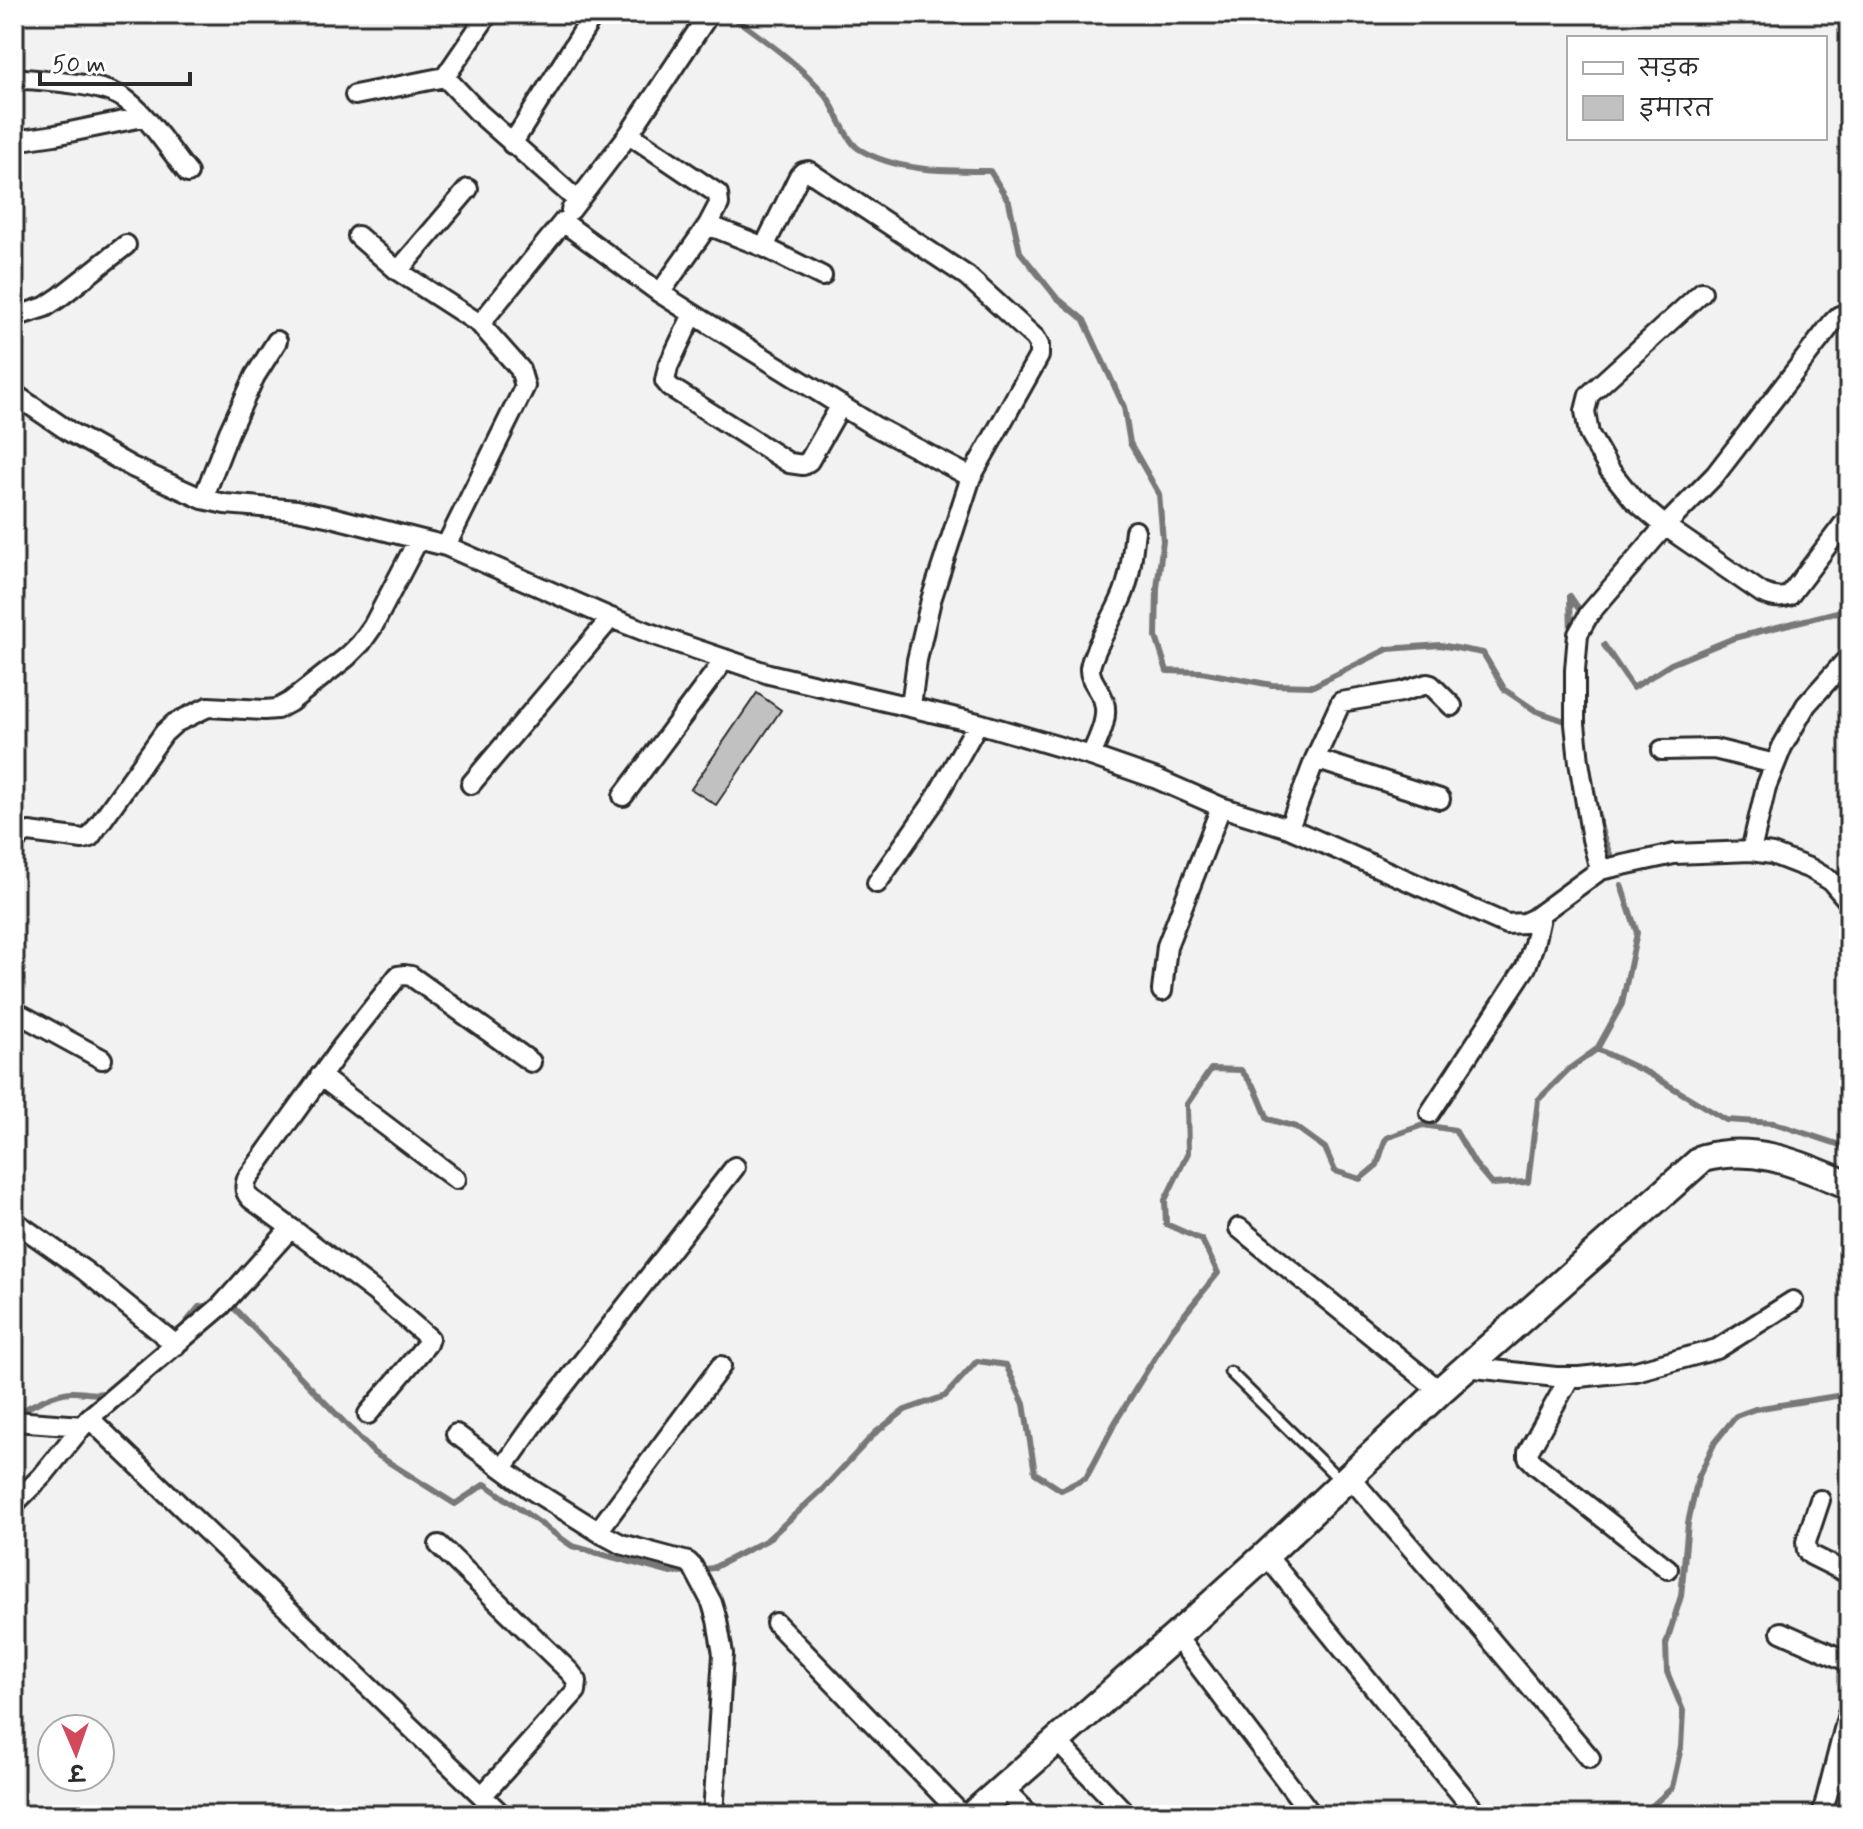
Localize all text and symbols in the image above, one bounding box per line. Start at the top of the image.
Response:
scale bar [40,36,190,86]
legend [1567,36,1827,140]
text: 50 m [52,50,106,81]
text: सड़क [1637,54,1700,85]
text: इमारत [1639,94,1714,125]
north arrow [36,1713,116,1793]
text: उ [66,1757,86,1785]

